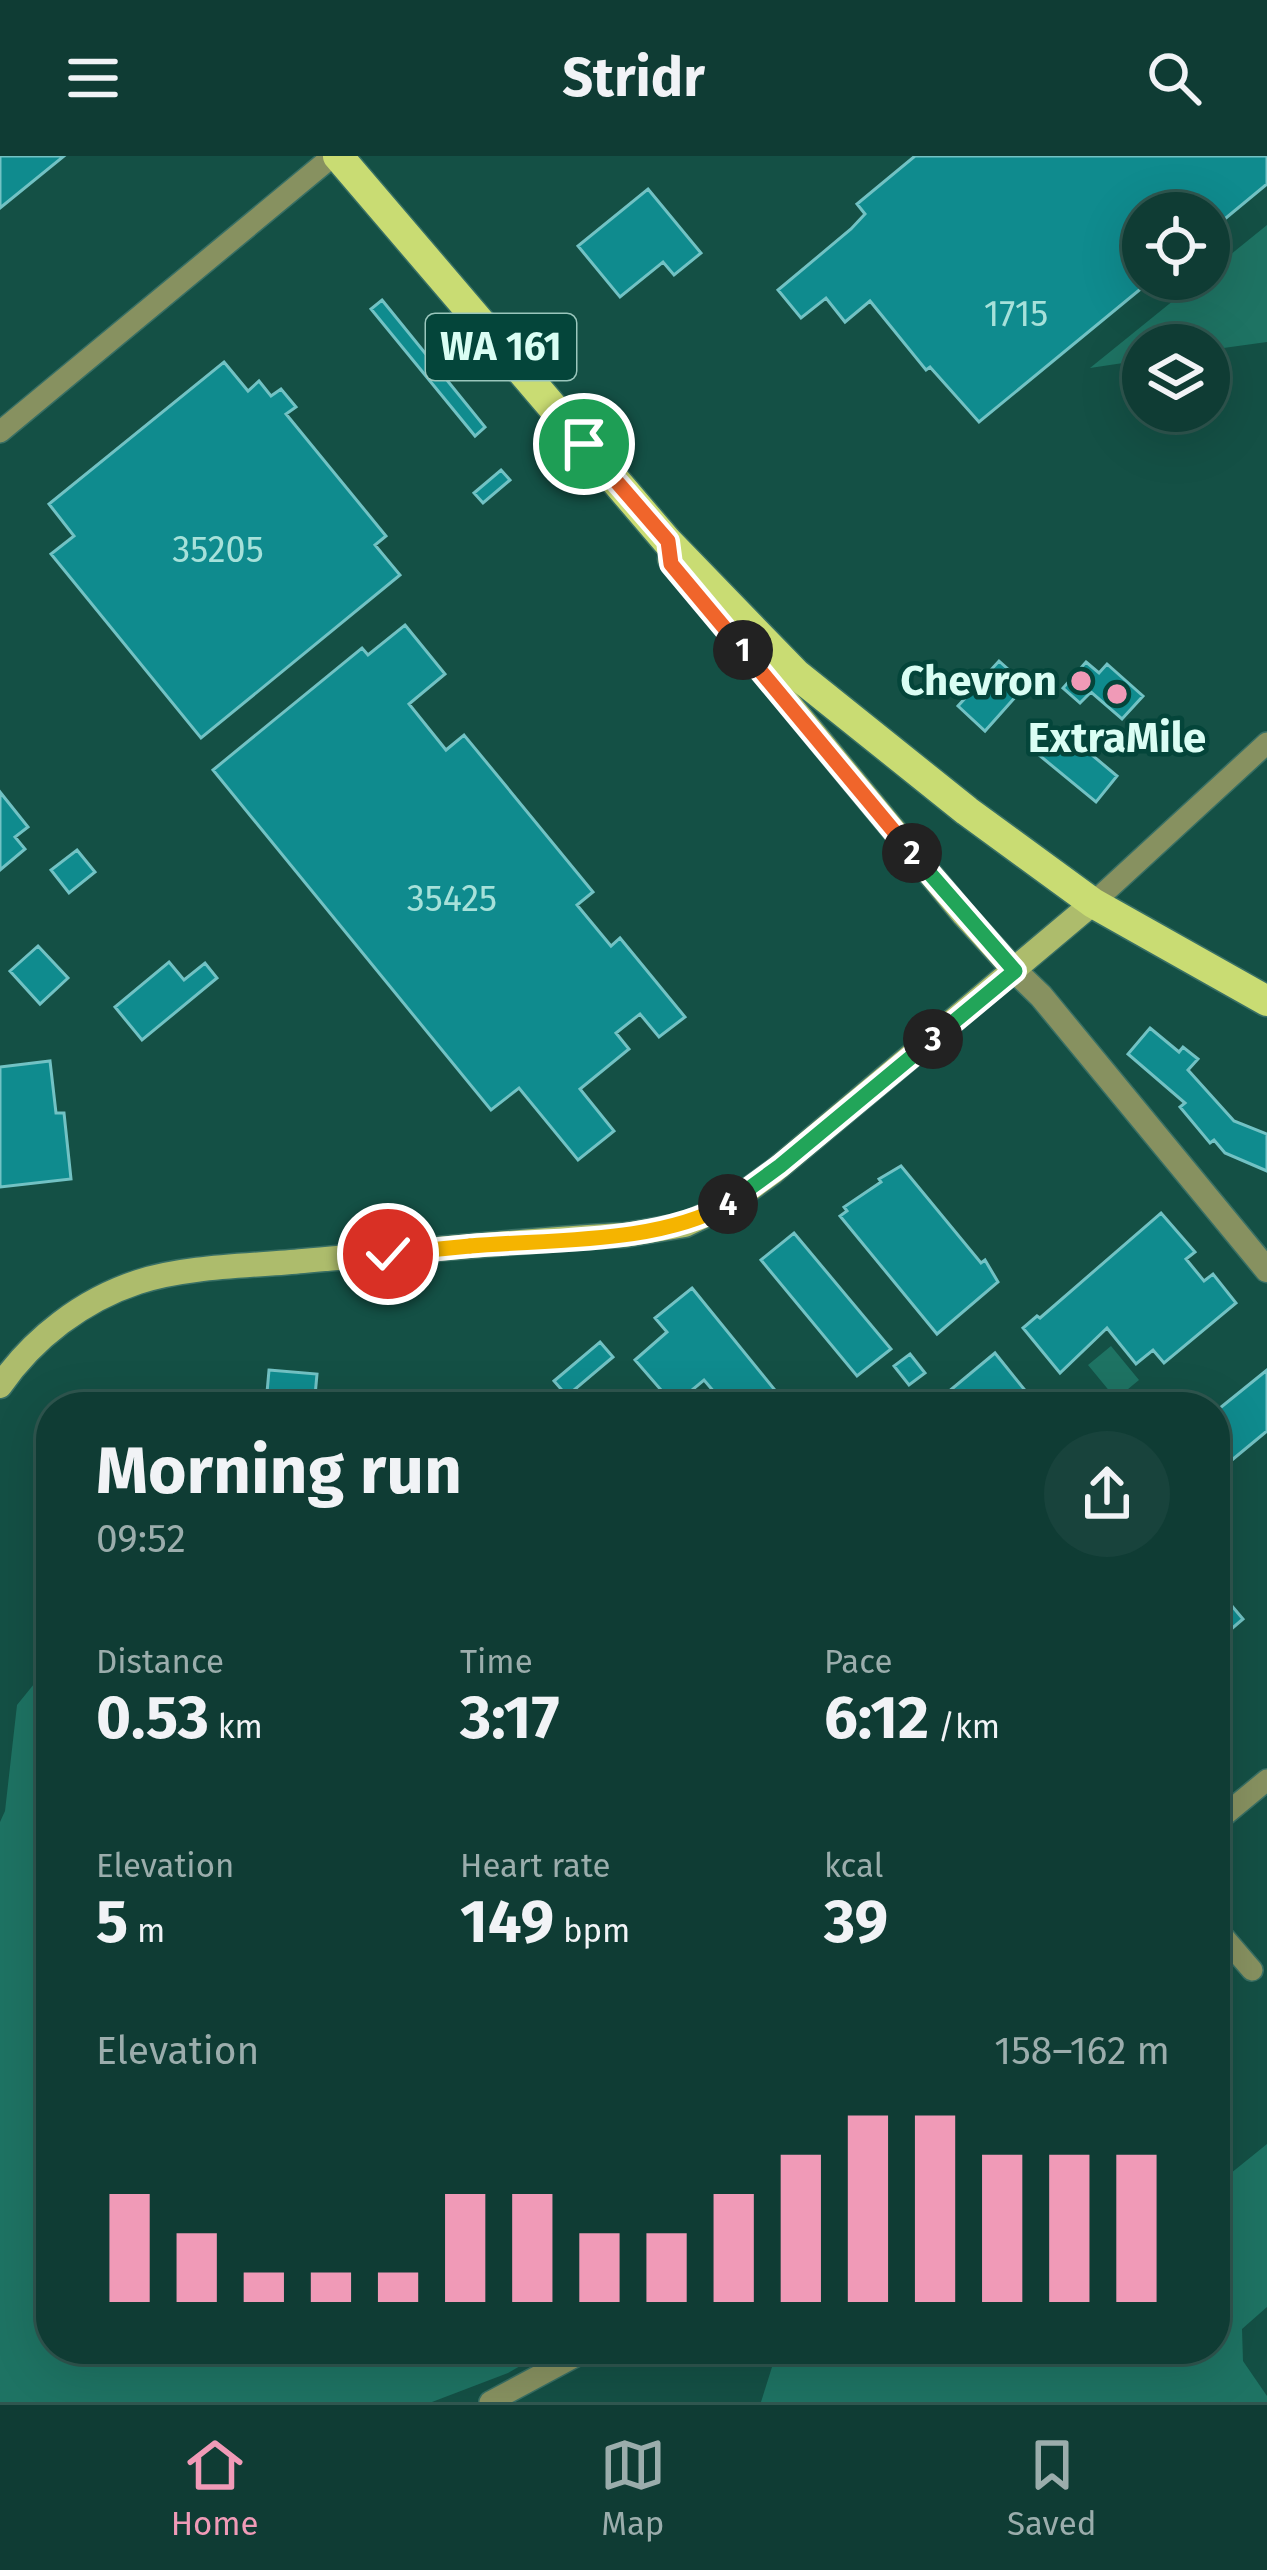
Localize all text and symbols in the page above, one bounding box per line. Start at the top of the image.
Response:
icon: menu [60,45,126,111]
icon: search [1141,45,1207,111]
text: Stridr [562,46,705,110]
map controls [1122,192,1230,432]
button: locate [1122,192,1230,300]
house number: 1715 [984,292,1048,336]
road number: WA 161 [426,314,576,380]
button: layers [1122,324,1230,432]
pin [533,393,635,495]
icon: arrive [551,411,617,477]
house number: 35205 [172,528,264,572]
pin: 1 [713,620,773,680]
text: 1 [735,630,751,670]
place label: Chevron [900,656,1057,706]
marker: Chevron [1068,668,1094,694]
marker: ExtraMile [1104,681,1130,707]
place label: ExtraMile [1028,713,1206,763]
pin: 2 [882,823,942,883]
text: 2 [903,833,921,873]
house number: 35425 [407,877,497,921]
pin: 3 [903,1009,963,1069]
text: 3 [924,1019,942,1059]
pin: 4 [698,1174,758,1234]
text: 4 [719,1184,737,1224]
pin [337,1203,439,1305]
icon: check [355,1221,421,1287]
text: Morning run [96,1431,462,1510]
button: share [1044,1431,1170,1557]
text: 09:52 [96,1516,186,1562]
text: Distance [96,1642,224,1682]
text: Time [460,1642,533,1682]
text: Pace [824,1642,892,1682]
text: 0.53 [96,1682,209,1754]
text: 3:17 [460,1682,559,1754]
text: 6:12 [824,1682,929,1754]
text: km [209,1707,263,1747]
text: /km [929,1707,1000,1747]
text: Elevation [96,1846,234,1886]
text: Heart rate [460,1846,610,1886]
text: kcal [824,1846,883,1886]
text: 5 [96,1886,128,1958]
text: 149 [460,1886,554,1958]
text: 39 [824,1886,888,1958]
text: m [128,1911,165,1951]
text: bpm [554,1911,630,1951]
text: Elevation [96,2028,259,2074]
text: 158–162 m [994,2028,1170,2074]
tab: Home [171,2432,259,2544]
tab: Map [600,2432,666,2544]
tab: Saved [1007,2432,1096,2544]

